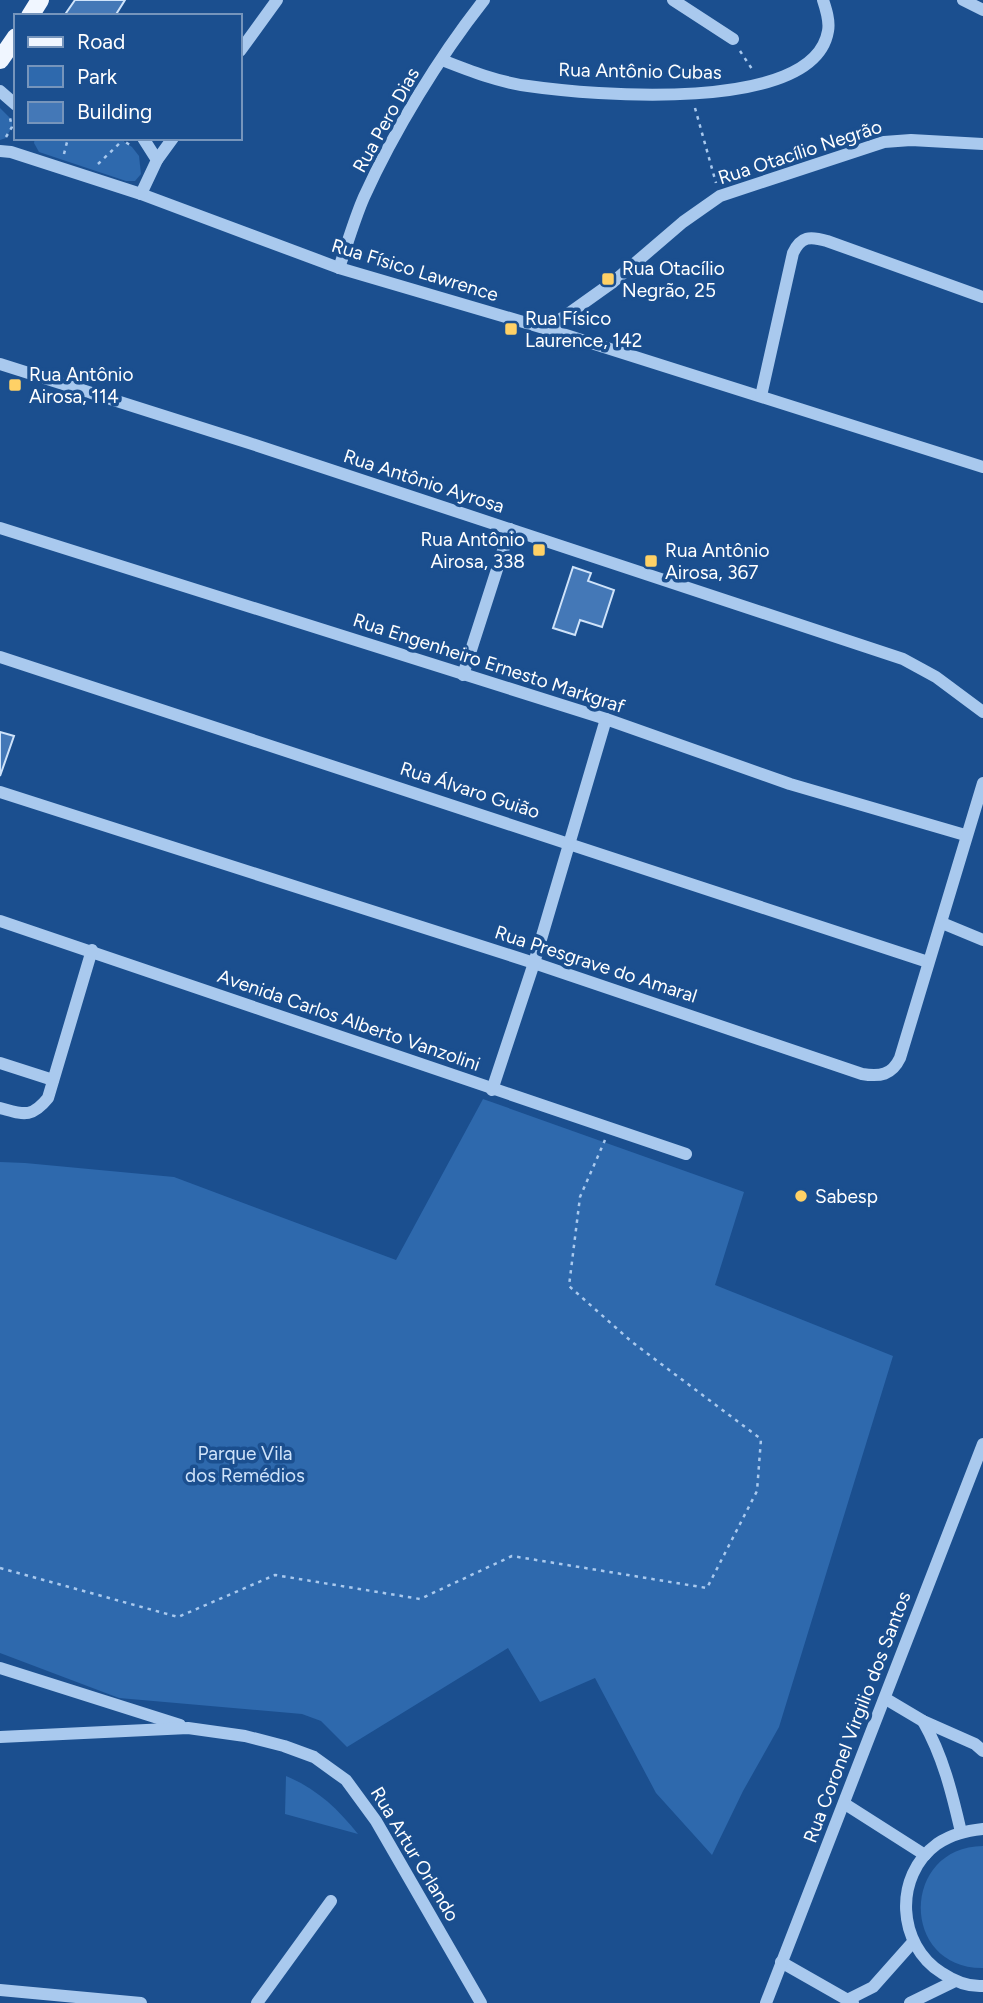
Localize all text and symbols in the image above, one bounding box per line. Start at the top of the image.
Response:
legend [14,14,242,140]
text: Road [77,29,125,54]
street label: Rua Antônio Cubas [558,58,722,84]
street label: Rua Pero Dias [348,63,424,176]
text: Park [77,64,118,89]
text: Building [77,99,152,124]
street label: Rua Otacílio Negrão [715,115,885,189]
street label: Rua Físico Lawrence [329,234,501,306]
place label: Rua Otacílio Negrão, 25 [622,257,725,302]
marker: Rua Otacílio Negrão, 25 [600,271,616,287]
place label: Rua Físico Laurence, 142 [525,307,642,352]
marker: Rua Físico Laurence, 142 [503,321,519,337]
place label: Rua Antônio Airosa, 114 [29,363,134,408]
marker: Rua Antônio Airosa, 114 [7,377,23,393]
street label: Rua Antônio Ayrosa [341,444,507,518]
place label: Rua Antônio Airosa, 338 [420,528,525,573]
place label: Rua Antônio Airosa, 367 [665,539,770,584]
marker: Rua Antônio Airosa, 338 [531,542,547,558]
marker: Rua Antônio Airosa, 367 [643,553,659,569]
street label: Rua Engenheiro Ernesto Markgraf [350,608,628,718]
street label: Rua Álvaro Guião [397,757,543,823]
street label: Rua Presgrave do Amaral [492,920,700,1008]
street label: Avenida Carlos Alberto Vanzolini [215,964,483,1076]
place label: Sabesp [815,1185,878,1208]
marker: Sabesp [793,1188,809,1204]
park label: Parque Vila dos Remédios [185,1442,305,1487]
street label: Rua Coronel Virgilio dos Santos [798,1588,916,1846]
street label: Rua Artur Orlando [366,1783,464,1925]

